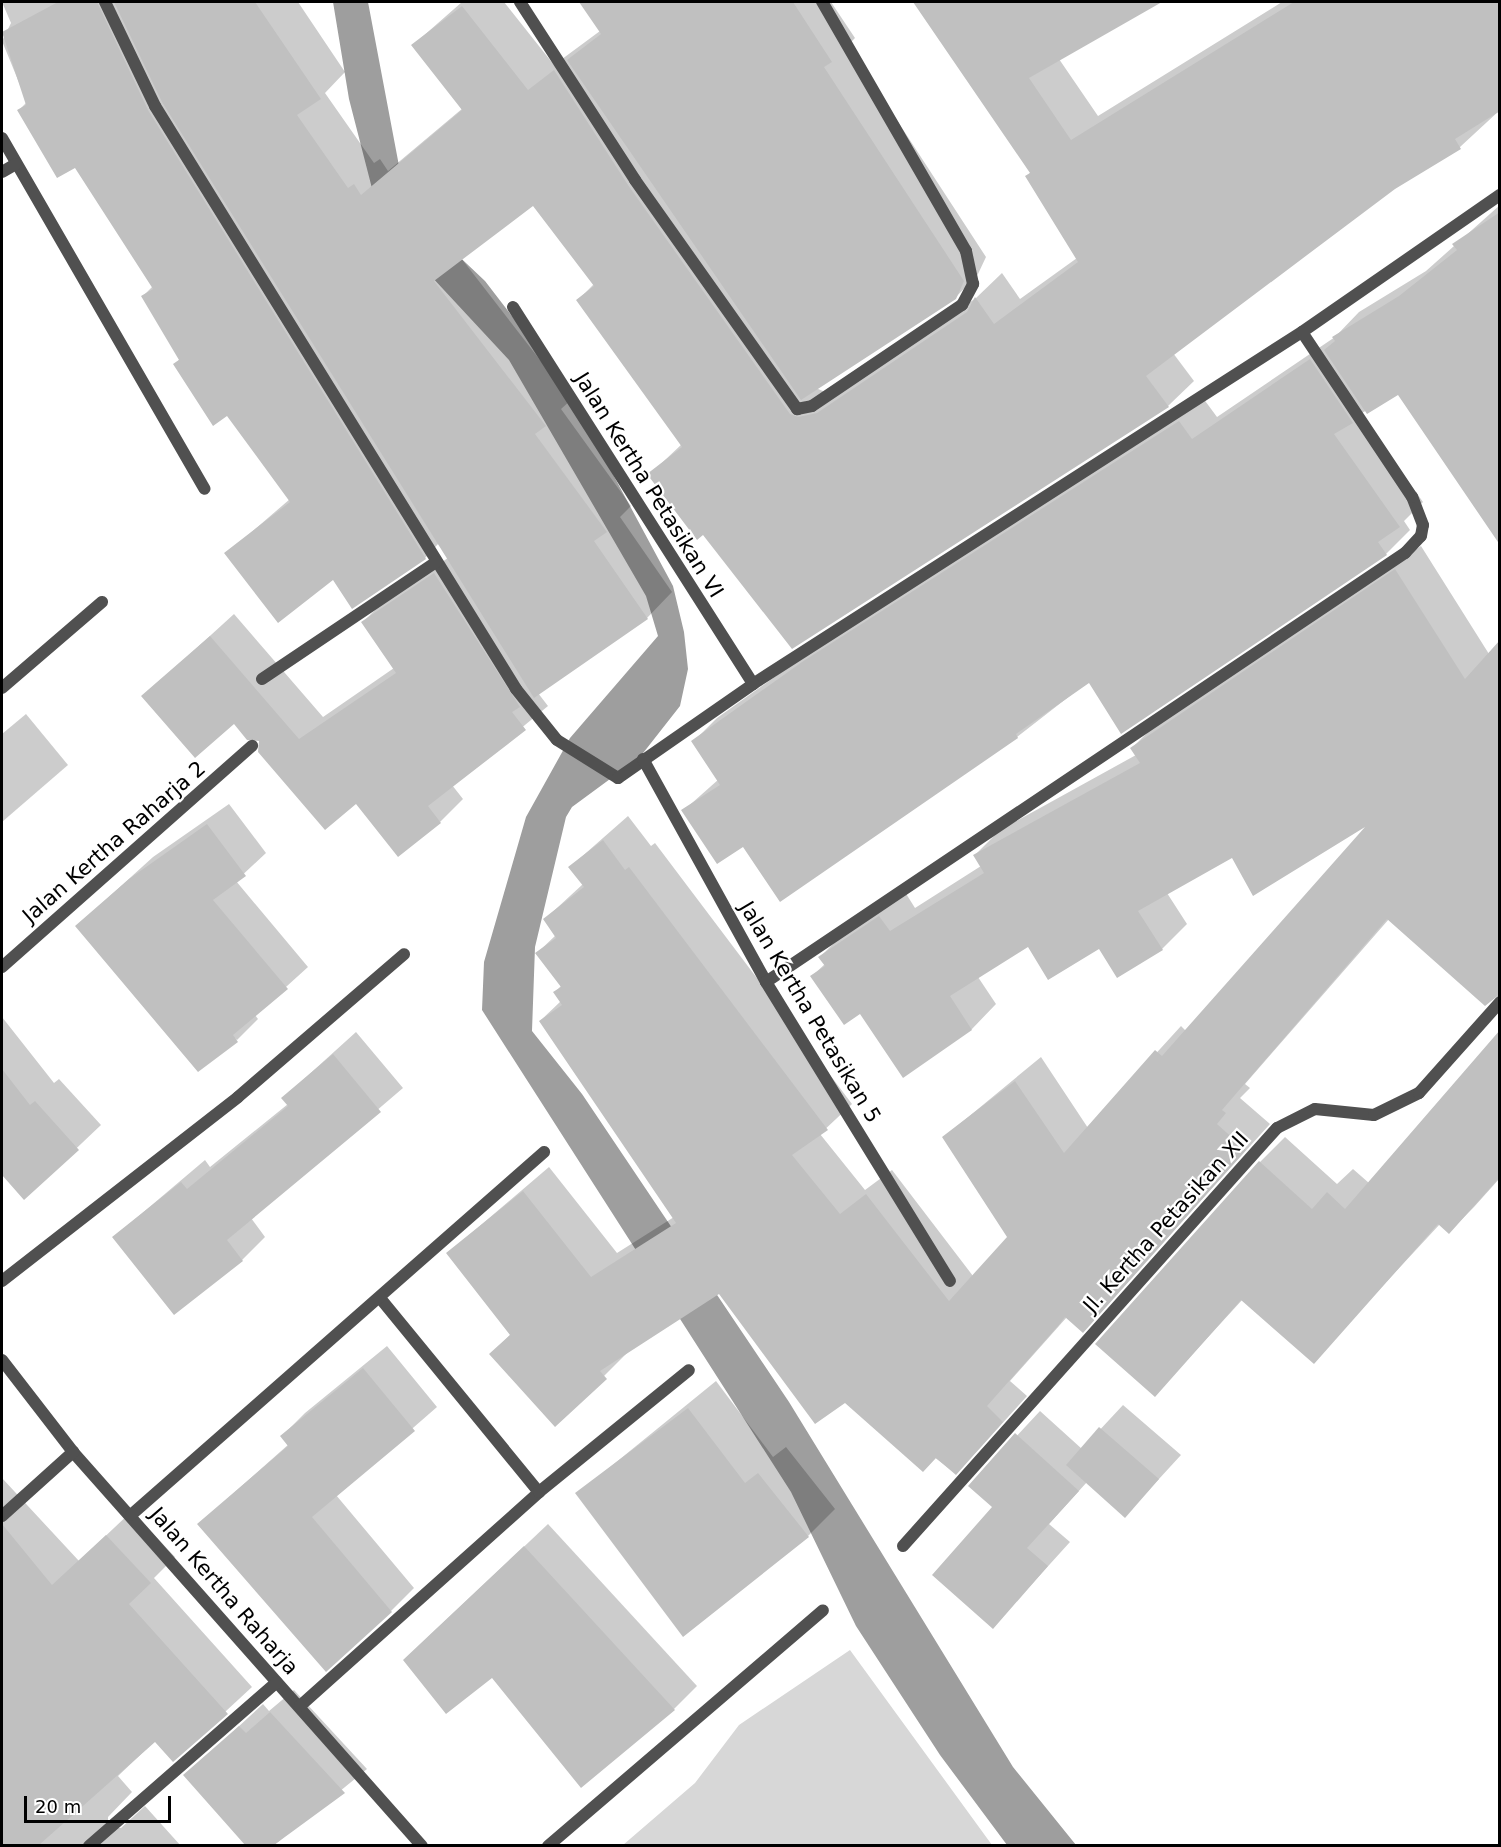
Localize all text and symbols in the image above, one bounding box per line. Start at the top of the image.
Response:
street label: Jalan Kertha Petasikan VI [569,368,729,602]
street label: Jalan Kertha Raharja 2 [18,756,210,928]
street label: Jalan Kertha Petasikan 5 [734,897,886,1127]
street label: Jl. Kertha Petasikan XII [1078,1126,1254,1318]
street label: Jalan Kertha Raharja [144,1502,304,1680]
scale bar [27,1784,174,1822]
text: 20 m [35,1796,81,1817]

